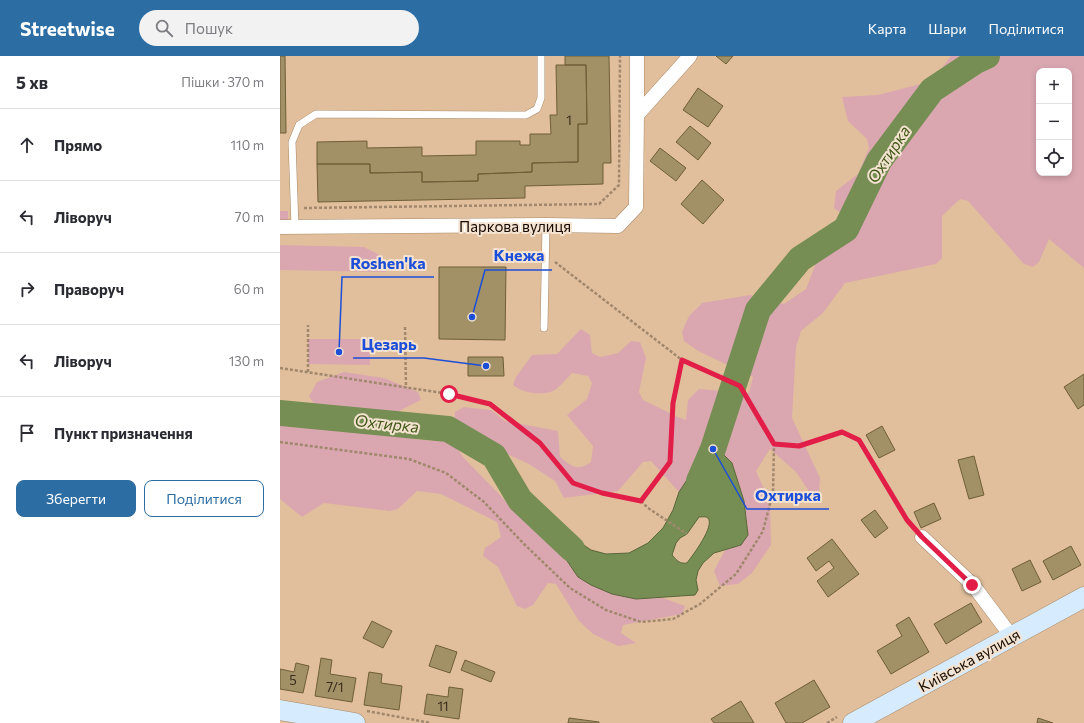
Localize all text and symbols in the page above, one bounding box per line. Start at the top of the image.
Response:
search box [139,10,419,46]
text: Streetwise [20,17,115,40]
icon: search [153,17,175,39]
text: Пошук [185,19,233,37]
text: Карта [868,20,906,37]
text: Шари [928,20,966,37]
text: Поділитися [988,20,1064,37]
map controls [1036,68,1072,176]
button: + [1036,68,1072,104]
text: 5 хв [16,72,48,93]
text: Пішки · 370 m [181,74,264,90]
button: − [1036,104,1072,140]
house number: 1 [566,112,572,128]
water label: Охтирка [863,122,913,186]
icon: ahead [16,134,38,156]
text: Прямо [54,136,102,154]
text: 110 m [231,137,264,153]
button: locate [1036,140,1072,176]
icon: left [16,206,38,228]
text: Ліворуч [54,208,112,226]
text: 70 m [235,209,264,225]
street label: Паркова вулиця [459,217,571,235]
callout: Кнежа [485,242,552,270]
text: Кнежа [494,245,544,264]
callout: Roshen'ka [342,249,434,277]
text: Roshen'ka [350,253,426,272]
icon: right [16,278,38,300]
text: Праворуч [54,280,124,298]
text: 60 m [234,281,264,297]
callout: Цезарь [353,330,424,358]
text: Цезарь [361,334,417,353]
icon: left [16,350,38,372]
text: Ліворуч [54,352,112,370]
text: 130 m [229,353,264,369]
route start [440,385,458,403]
water label: Охтирка [354,410,420,436]
icon: arrive [16,422,38,444]
text: Пункт призначення [54,424,193,442]
button: Зберегти [16,480,136,517]
button: Поділитися [144,480,264,517]
callout: Охтирка [747,481,829,509]
text: Охтирка [755,485,821,504]
route end [963,576,981,594]
street label: Київська вулиця [915,625,1023,695]
house number: 5 [289,672,297,688]
house number: 7/1 [326,679,344,695]
house number: 11 [437,698,449,714]

